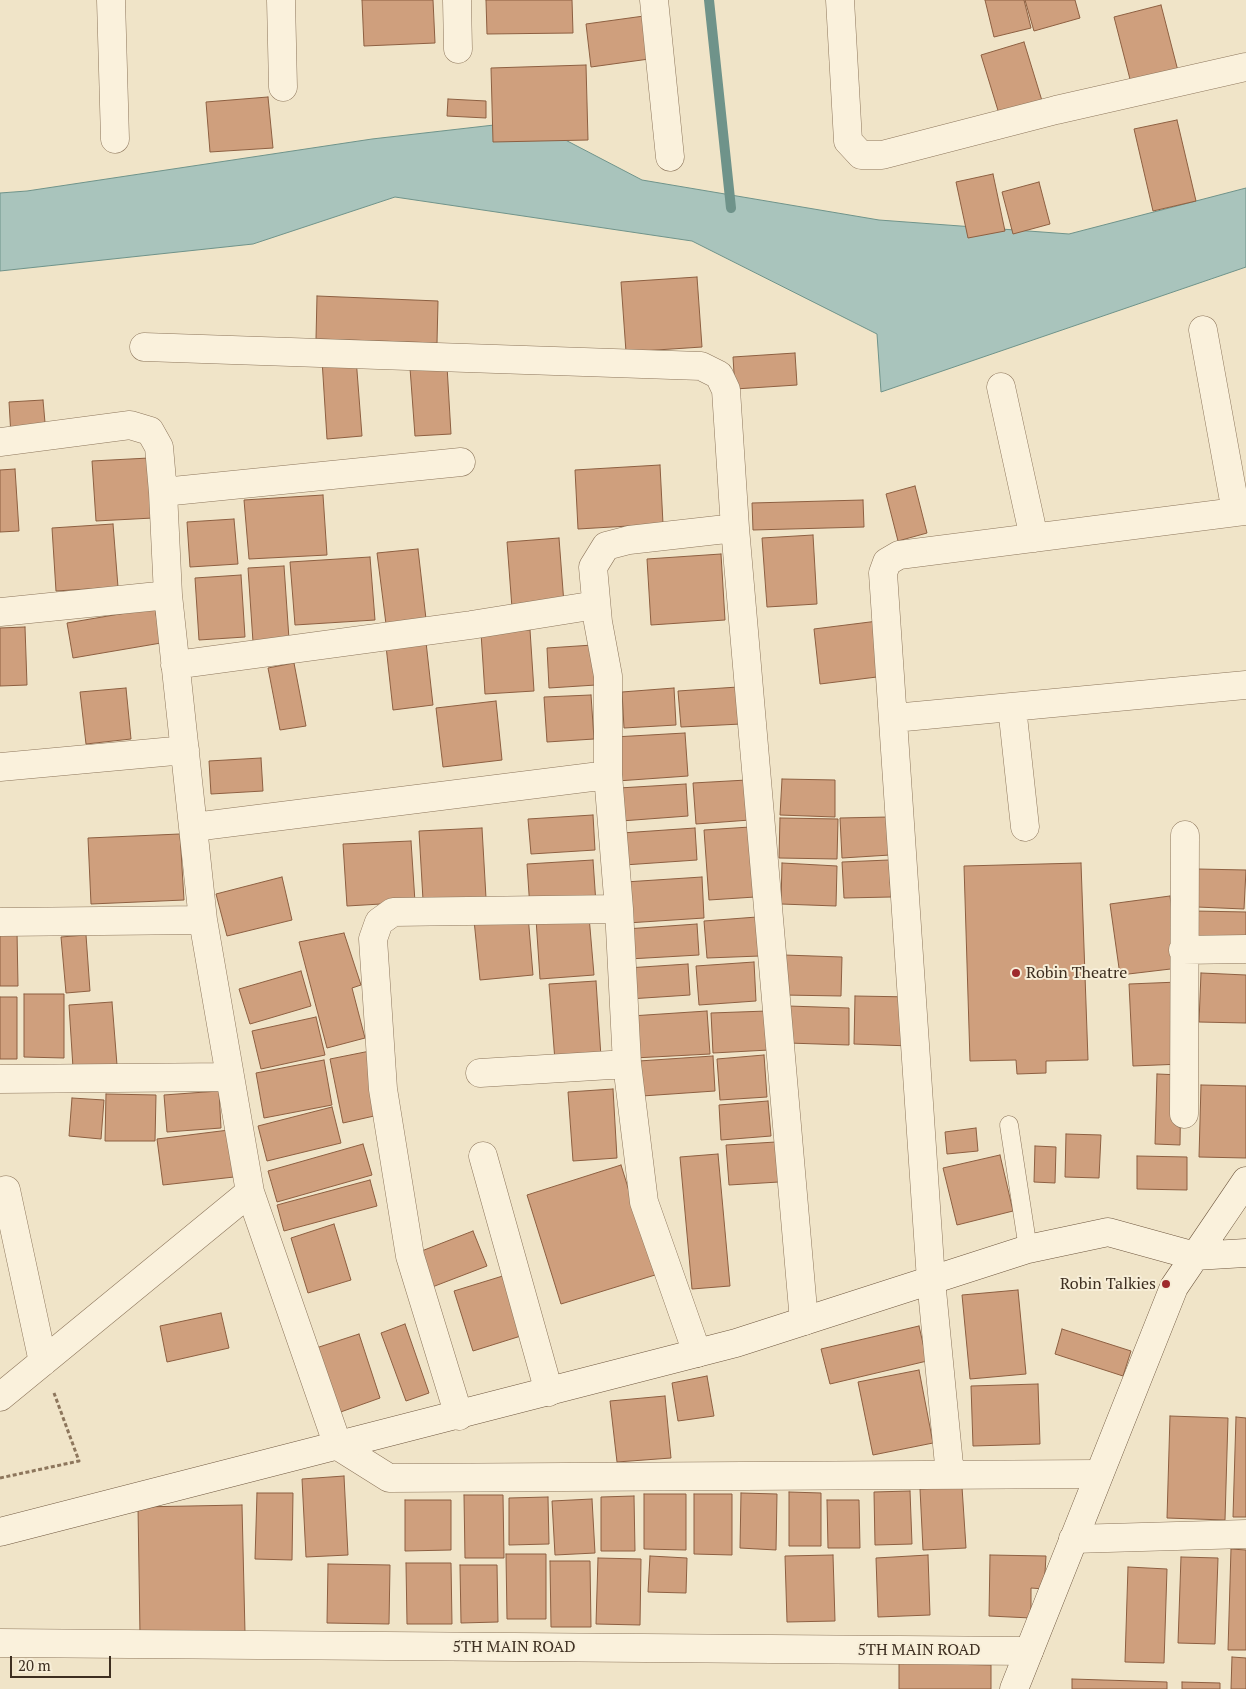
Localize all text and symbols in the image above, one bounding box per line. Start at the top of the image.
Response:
place label: Robin Theatre [1026,963,1127,983]
marker: Robin Theatre [1010,967,1022,979]
place label: Robin Talkies [1060,1274,1156,1294]
marker: Robin Talkies [1160,1278,1172,1290]
street label: 5TH MAIN ROAD [453,1637,575,1657]
street label: 5TH MAIN ROAD [858,1640,980,1660]
scale bar [12,1646,114,1678]
text: 20 m [18,1655,51,1675]

